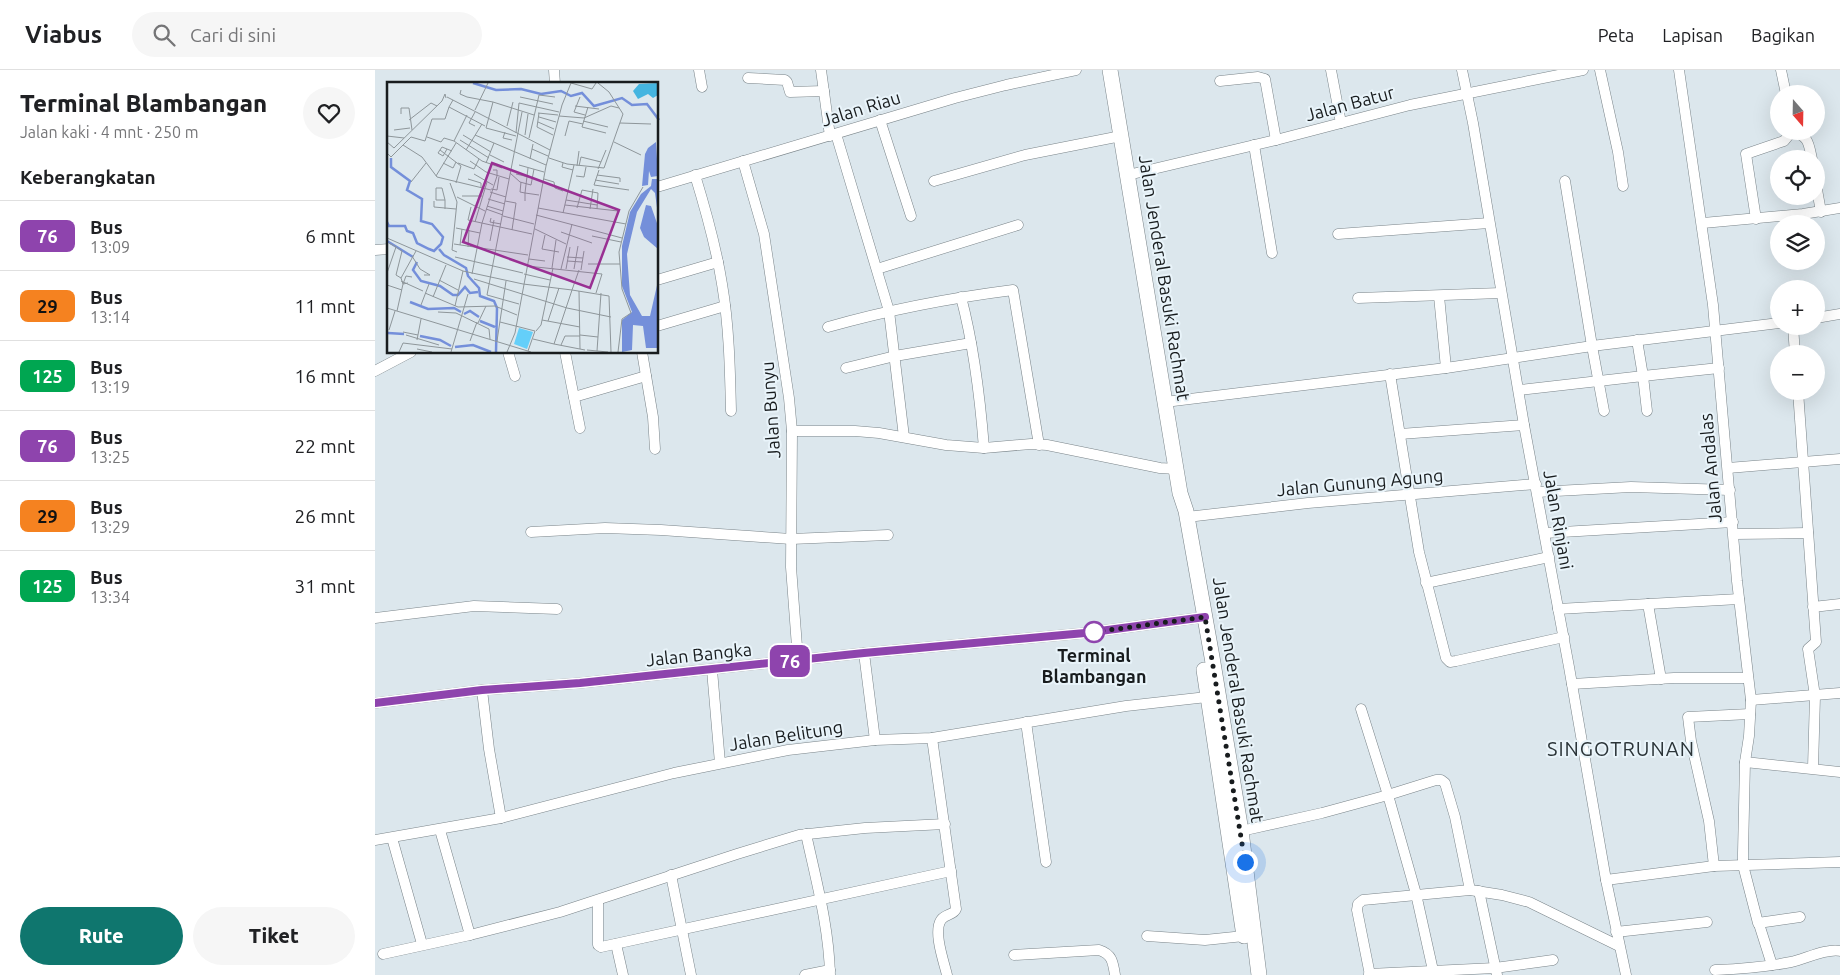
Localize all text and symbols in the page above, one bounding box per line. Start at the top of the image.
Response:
search box [132,12,482,57]
text: Viabus [25,21,102,48]
icon: search [150,21,178,49]
text: Cari di sini [190,24,276,46]
text: Peta [1598,25,1634,45]
text: Lapisan [1662,25,1723,45]
text: Bagikan [1751,25,1815,45]
inset map [387,82,659,354]
street label: Jalan Batur [1303,82,1397,125]
north arrow [1770,85,1825,140]
map controls [1770,85,1825,400]
button: heart [303,87,355,139]
street label: Jalan Riau [819,87,903,130]
text: Terminal Blambangan [20,90,267,117]
text: Jalan kaki · 4 mnt · 250 m [20,123,199,141]
button: locate [1770,150,1825,205]
street label: Jalan Jenderal Basuki Rachmat [1136,154,1194,402]
text: Keberangkatan [20,166,156,188]
button: layers [1770,215,1825,270]
text: Bus [90,216,123,238]
text: 6 mnt [305,225,355,247]
text: 76 [37,226,58,246]
text: 13:09 [90,238,130,256]
button: + [1770,280,1825,335]
text: Bus [90,286,123,308]
text: 11 mnt [295,295,355,317]
text: 29 [37,296,58,316]
text: 13:14 [90,308,130,326]
button: − [1770,345,1825,400]
text: Bus [90,356,123,378]
street label: Jalan Bunyu [757,361,783,459]
text: 16 mnt [295,365,355,387]
text: 125 [32,366,63,386]
text: 13:19 [90,378,130,396]
street label: Jalan Andalas [1695,412,1725,524]
text: Bus [90,426,123,448]
text: 22 mnt [295,435,355,457]
text: 76 [37,436,58,456]
text: 13:25 [90,448,130,466]
street label: Jalan Gunung Agung [1276,465,1444,499]
street label: Jalan Rinjani [1540,469,1578,571]
text: Bus [90,496,123,518]
text: 26 mnt [295,505,355,527]
text: 29 [37,506,58,526]
text: 13:29 [90,518,130,536]
text: Bus [90,566,123,588]
text: 31 mnt [295,575,355,597]
text: 125 [32,576,63,596]
street label: Jalan Jenderal Basuki Rachmat [1210,576,1268,824]
text: 13:34 [90,588,130,606]
marker: Terminal Blambangan [1083,621,1105,643]
street label: Jalan Bangka [645,639,753,669]
line badge: 76 [767,645,813,677]
place label: Terminal Blambangan [1042,645,1146,686]
text: 76 [780,651,800,671]
street label: Jalan Belitung [728,716,844,754]
district label: SINGOTRUNAN [1547,737,1695,760]
your location [1233,850,1258,875]
button: Rute [20,907,183,965]
button: Tiket [193,907,355,965]

